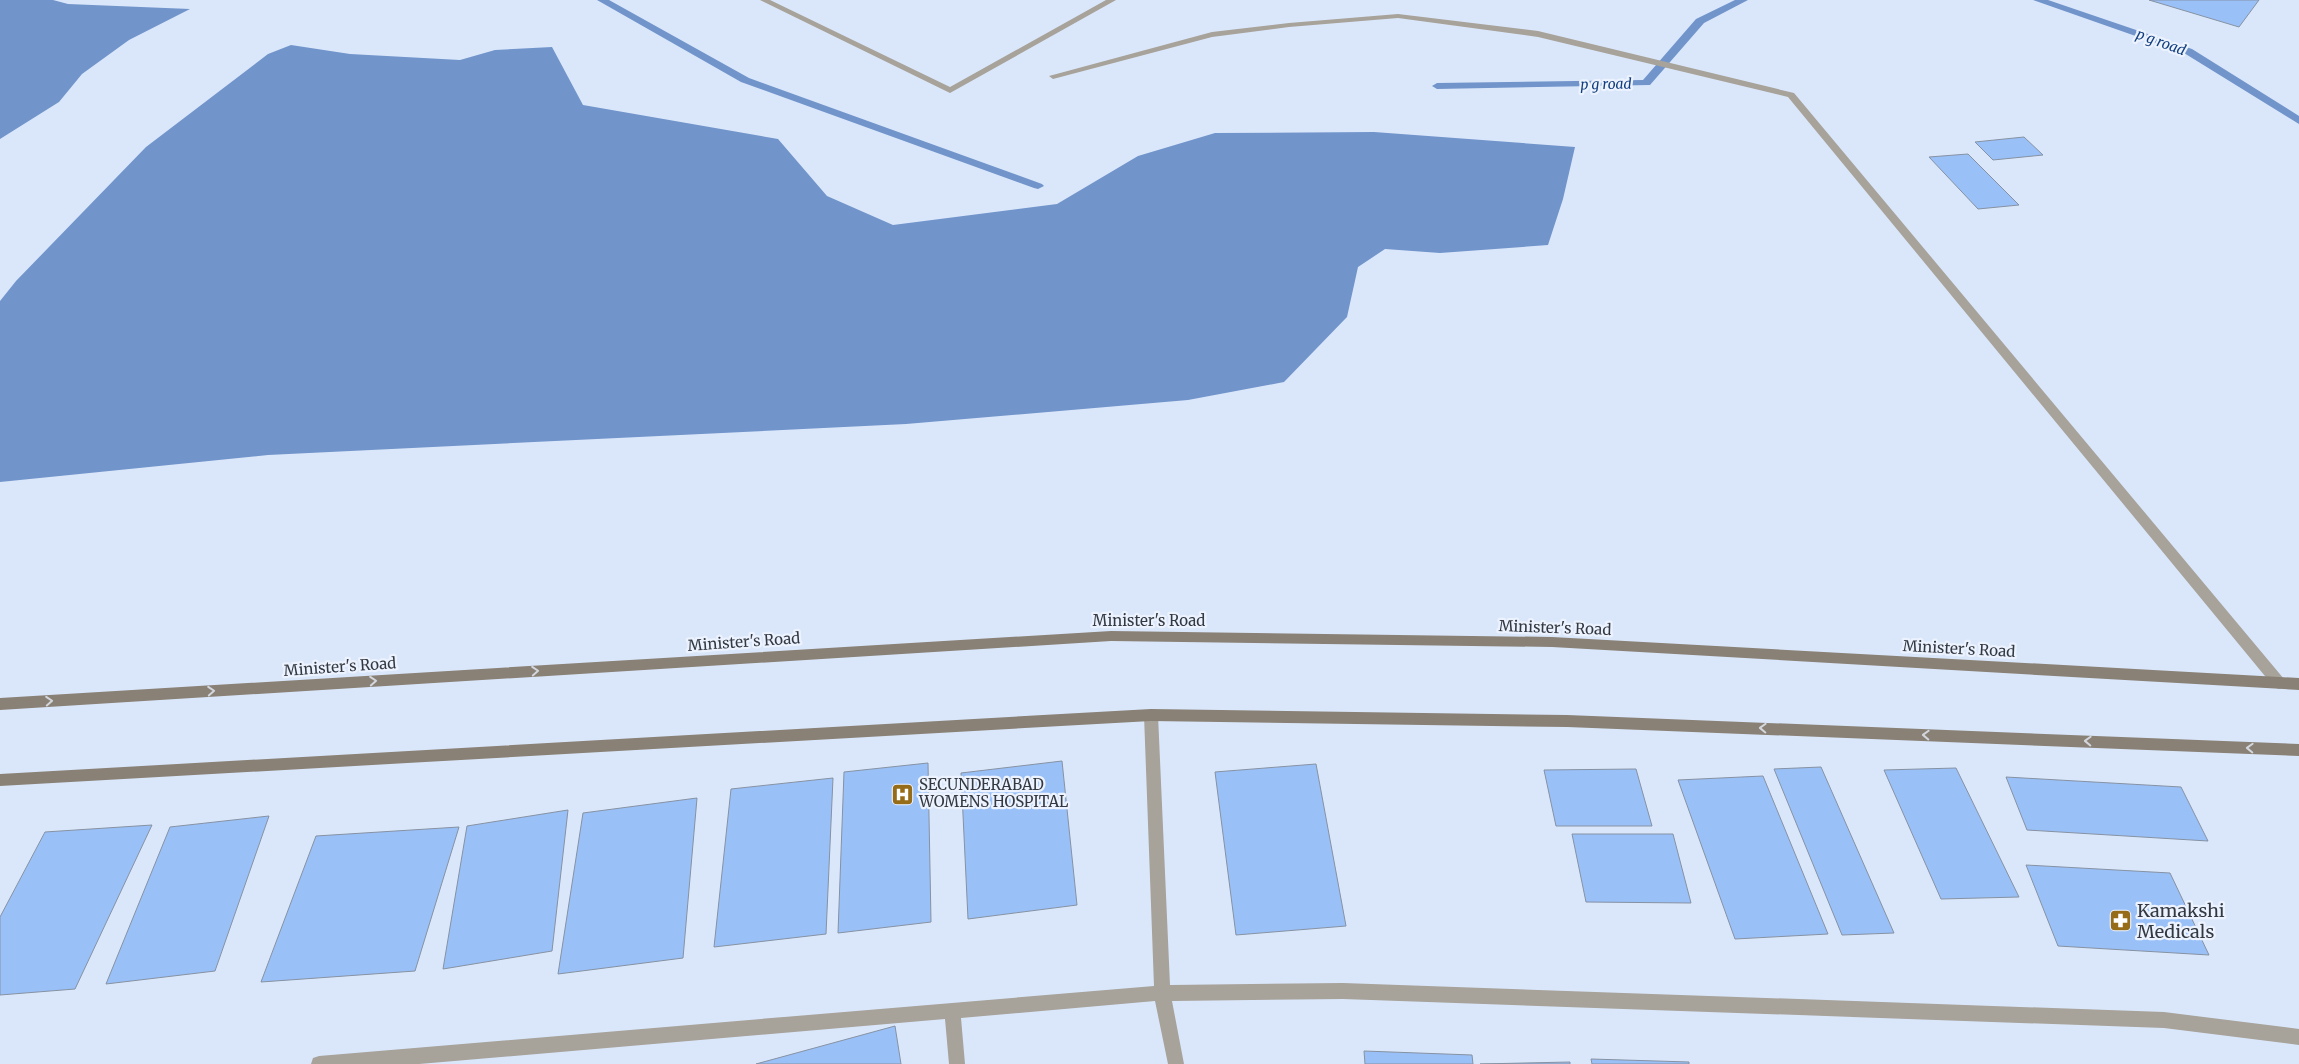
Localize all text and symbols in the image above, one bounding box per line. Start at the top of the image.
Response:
water label: p g road [2134,25,2188,59]
water label: p g road [1580,75,1632,93]
street label: Minister's Road [1093,611,1205,630]
street label: Minister's Road [1498,616,1612,639]
street label: Minister's Road [687,628,801,655]
street label: Minister's Road [1902,636,2016,661]
street label: Minister's Road [283,653,397,680]
one-way arrow [532,666,540,677]
one-way arrow [369,676,377,687]
one-way arrow [207,686,215,697]
one-way arrow [45,696,53,707]
one-way arrow [1759,723,1767,734]
one-way arrow [1921,730,1929,740]
one-way arrow [2084,736,2092,747]
one-way arrow [2246,743,2254,753]
place label: SECUNDERABAD WOMENS HOSPITAL [918,775,1069,811]
hospital icon: SECUNDERABAD WOMENS HOSPITAL [891,782,915,806]
place label: Kamakshi Medicals [2137,899,2225,943]
pharmacy icon: Kamakshi Medicals [2109,909,2133,933]

